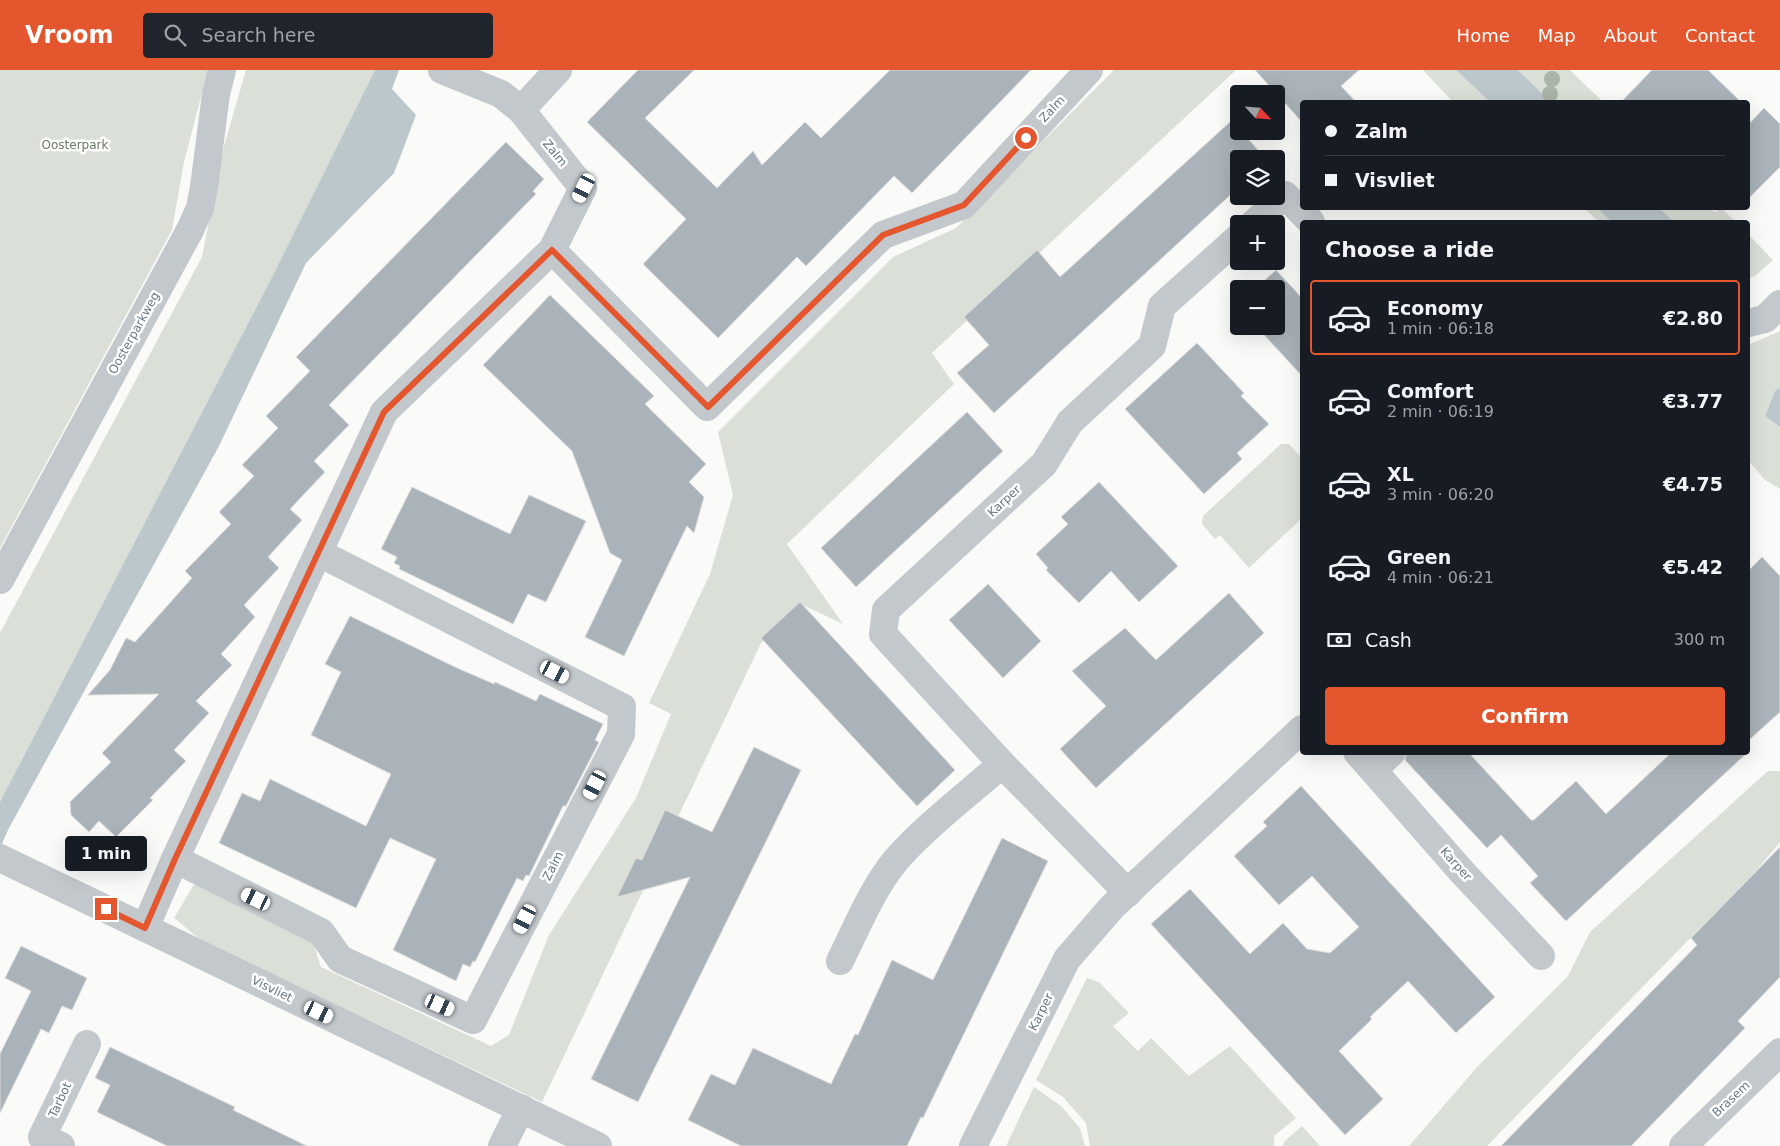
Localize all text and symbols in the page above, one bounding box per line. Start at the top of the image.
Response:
search box [143,13,493,58]
text: Vroom [25,21,113,49]
icon: search [161,21,189,49]
text: Search here [201,24,316,46]
text: Home [1457,25,1510,46]
text: Map [1538,25,1576,46]
text: About [1604,25,1657,46]
text: Contact [1685,25,1755,46]
north arrow [1230,85,1285,140]
map controls [1230,85,1285,335]
street label: Zalm [1036,93,1068,125]
text: Zalm [1355,120,1408,142]
route start [1015,127,1037,149]
street label: Zalm [540,137,570,169]
park label: Oosterpark [42,138,109,152]
button: layers [1230,150,1285,205]
text: Visvliet [1355,169,1435,191]
car [570,171,597,205]
button: + [1230,215,1285,270]
text: Choose a ride [1325,237,1494,262]
button: − [1230,280,1285,335]
street label: Oosterparkweg [106,289,162,377]
icon: car [1327,295,1372,340]
text: Economy [1387,297,1483,319]
text: €2.80 [1663,307,1723,329]
text: 1 min · 06:18 [1387,319,1494,338]
icon: car [1327,378,1372,423]
text: Comfort [1387,380,1474,402]
text: €3.77 [1663,390,1723,412]
text: 2 min · 06:19 [1387,402,1494,421]
icon: car [1327,461,1372,506]
text: XL [1387,463,1414,485]
text: €4.75 [1663,473,1723,495]
street label: Karper [985,482,1023,520]
text: 3 min · 06:20 [1387,485,1494,504]
icon: car [1327,544,1372,589]
text: Green [1387,546,1451,568]
text: €5.42 [1663,556,1723,578]
text: 4 min · 06:21 [1387,568,1494,587]
icon: cash [1325,626,1353,654]
text: Cash [1365,629,1412,651]
text: 300 m [1674,630,1725,649]
car [538,659,571,685]
button: Confirm [1325,687,1725,745]
car [581,768,608,802]
callout: 1 min [65,836,147,872]
text: 1 min [81,844,131,863]
street label: Karper [1437,844,1475,884]
street label: Zalm [540,849,566,883]
car [239,886,272,912]
route end [95,898,117,920]
car [511,902,538,936]
street label: Visvliet [249,973,295,1005]
street label: Karper [1026,991,1056,1033]
car [423,992,456,1018]
car [302,999,335,1025]
street label: Brasem [1709,1078,1753,1120]
street label: Tarbot [45,1080,74,1121]

